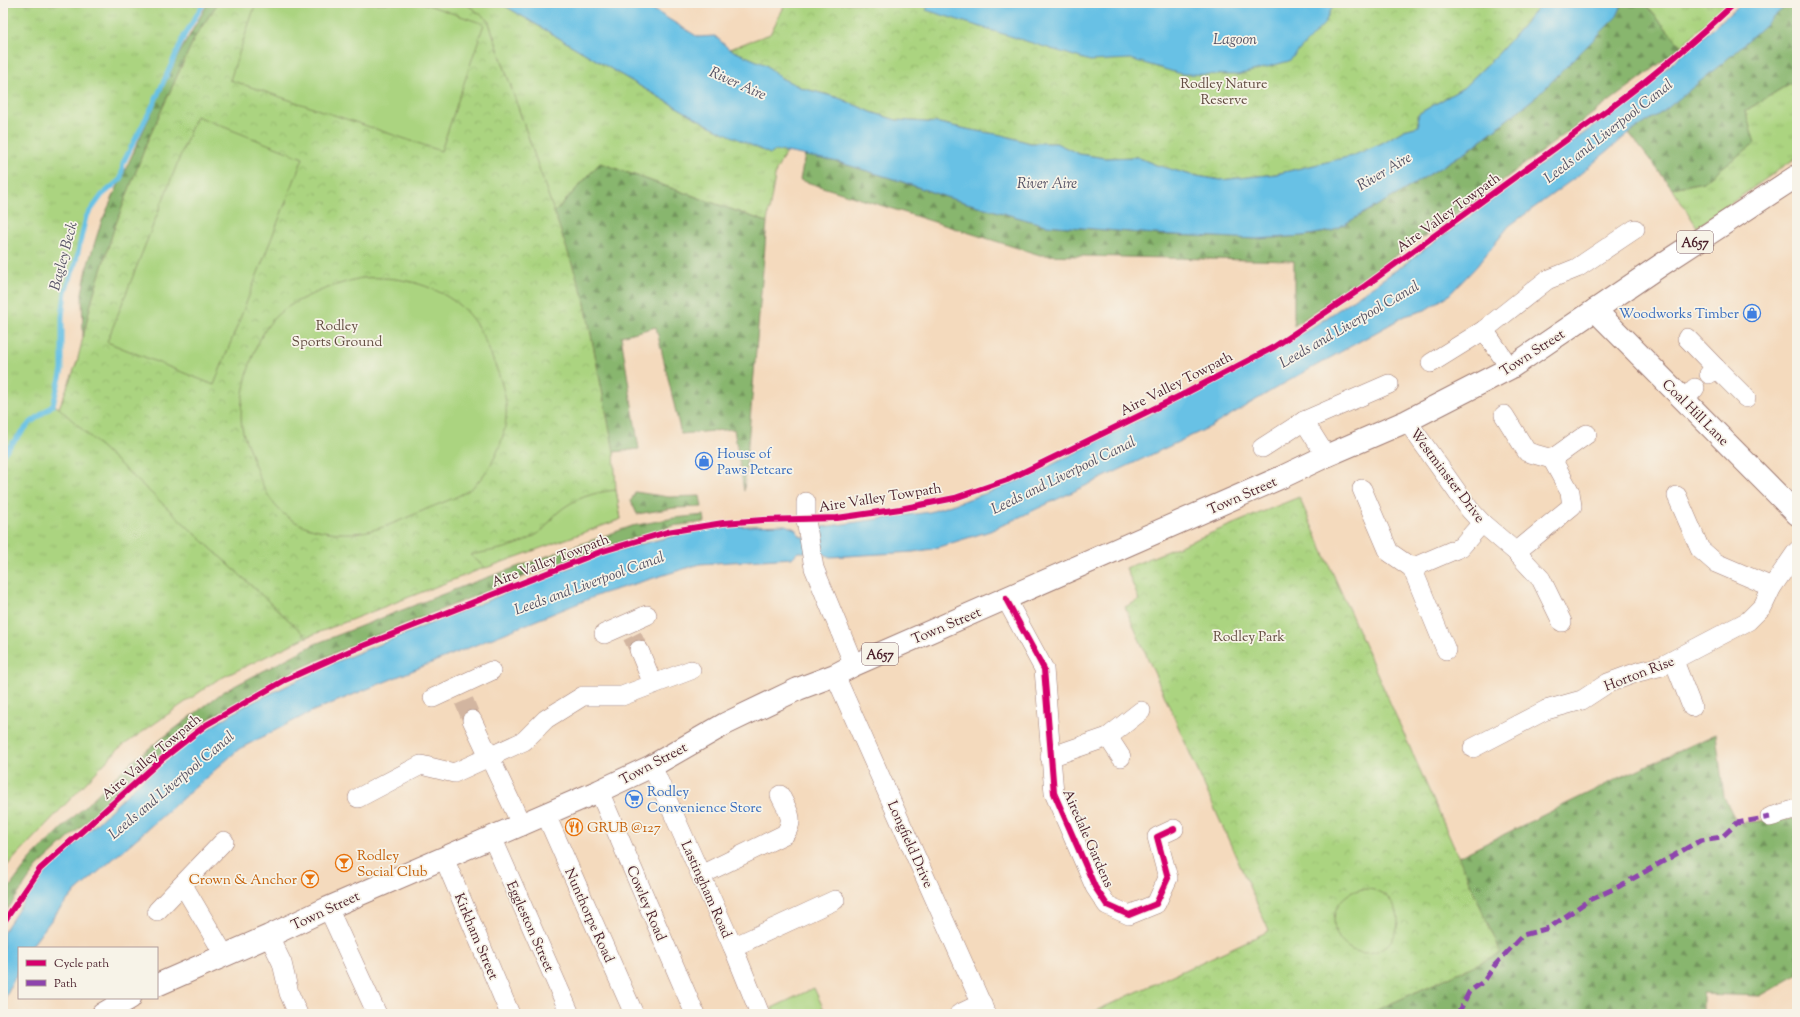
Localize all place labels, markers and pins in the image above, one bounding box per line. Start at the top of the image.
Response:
shop icon: Woodworks Timber [1742,303,1762,323]
place label: Woodworks Timber [1619,305,1740,325]
place label: House of Paws Petcare [717,445,793,481]
shop icon: House of Paws Petcare [694,451,714,471]
place label: Rodley Convenience Store [647,783,762,819]
supermarket icon: Rodley Convenience Store [624,789,644,809]
restaurant icon: GRUB @127 [564,817,584,837]
place label: GRUB @127 [587,819,661,839]
place label: Rodley Social Club [357,847,428,883]
bar icon: Rodley Social Club [334,853,354,873]
bar icon: Crown & Anchor [300,869,320,889]
place label: Crown & Anchor [189,871,298,891]

